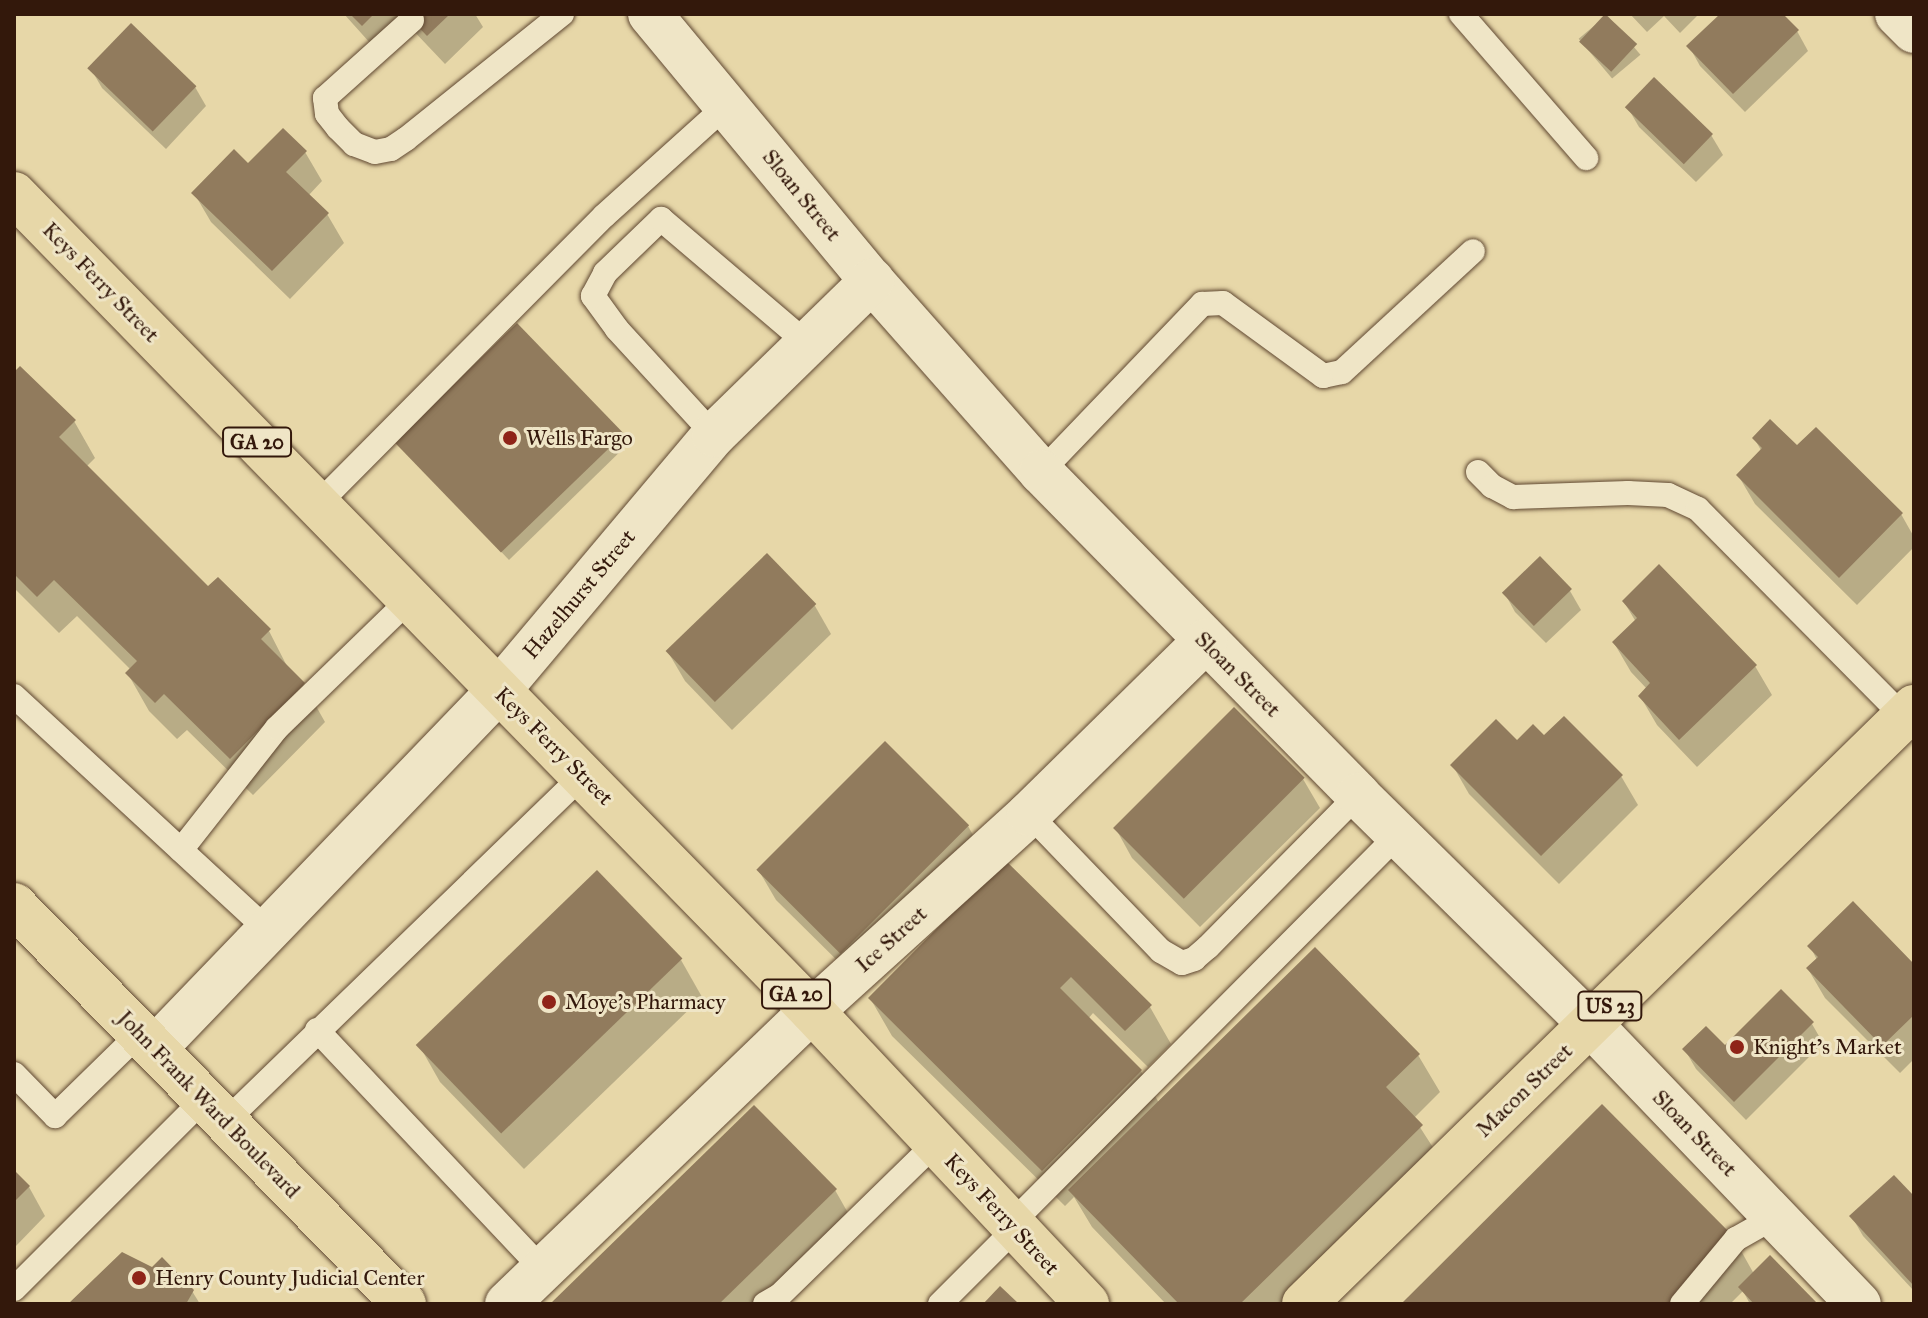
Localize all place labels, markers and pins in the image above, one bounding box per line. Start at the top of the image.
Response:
place label: Wells Fargo [526,425,633,451]
marker: Wells Fargo [501,429,519,447]
place label: Moye's Pharmacy [565,989,725,1015]
marker: Moye's Pharmacy [540,993,558,1011]
place label: Knight's Market [1753,1034,1902,1060]
marker: Knight's Market [1728,1038,1746,1056]
place label: Henry County Judicial Center [155,1265,424,1291]
marker: Henry County Judicial Center [130,1269,148,1287]

